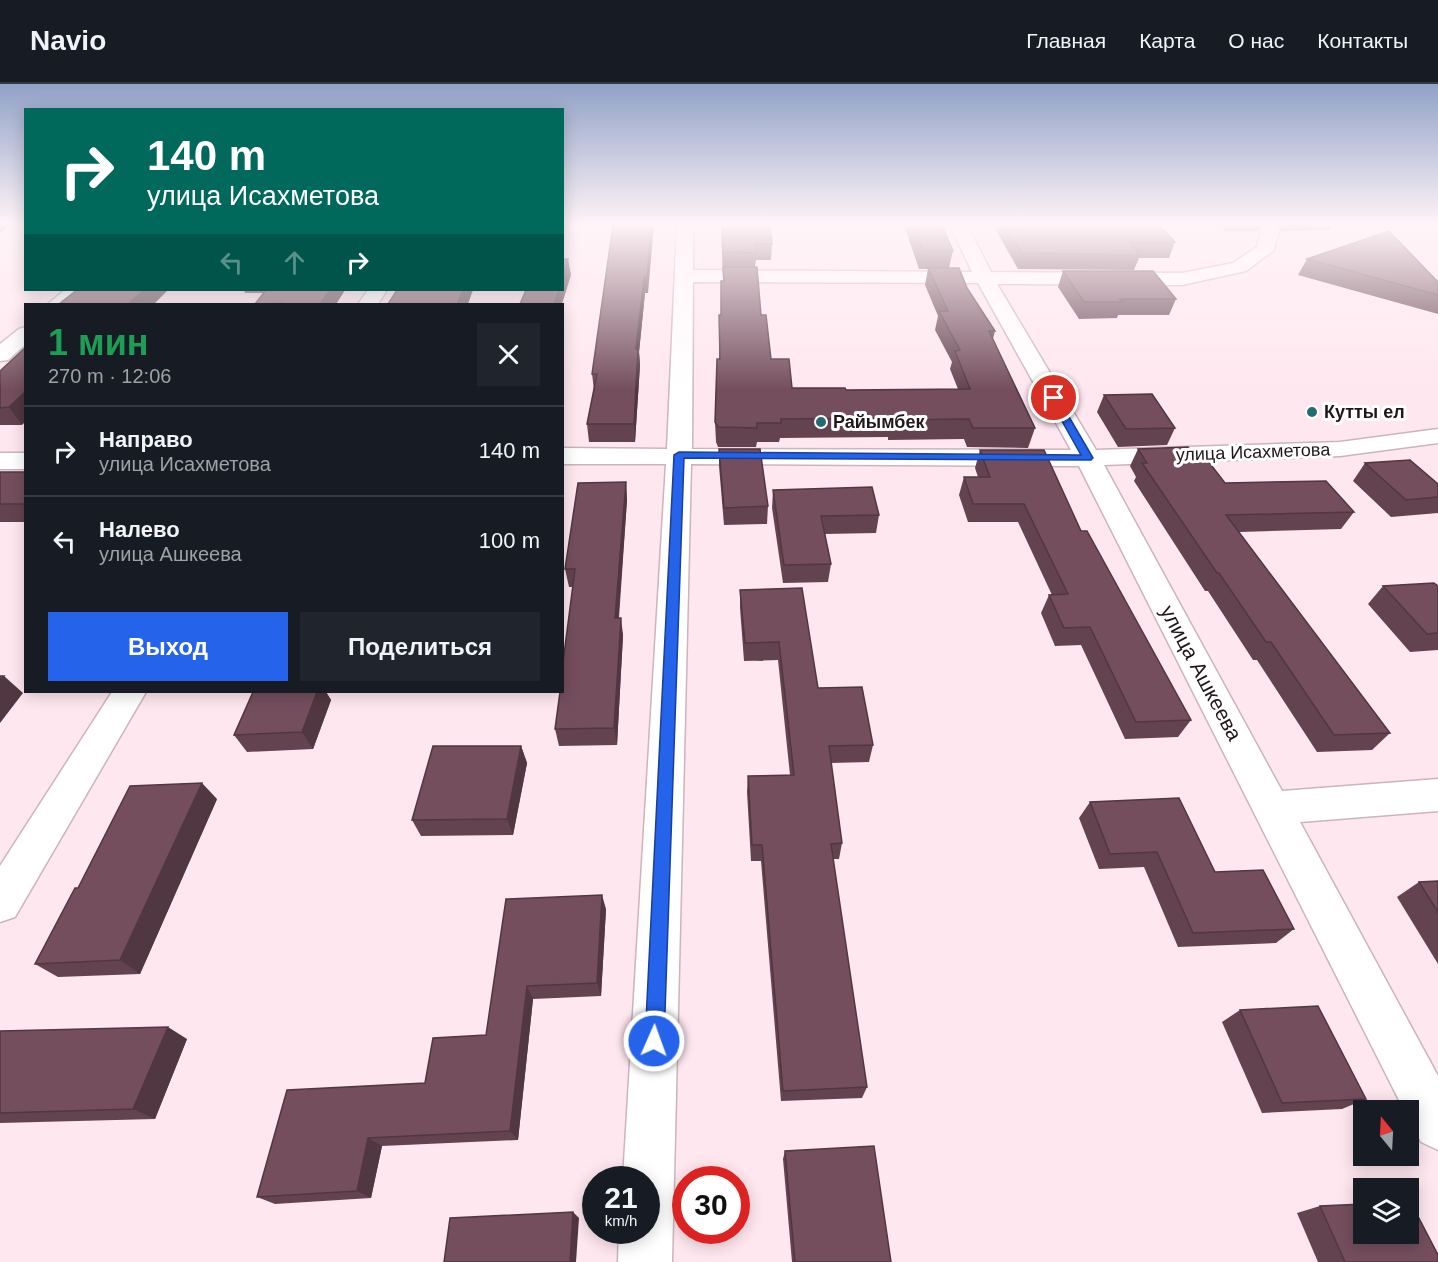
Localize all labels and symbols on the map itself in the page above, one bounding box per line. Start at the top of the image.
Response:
pin [1028,372,1079,423]
place label: Кутты ел [1324,402,1405,422]
marker: Кутты ел [1305,405,1319,419]
place label: Райымбек [833,412,925,432]
marker: Райымбек [814,415,828,429]
street label: улица Исахметова [1175,439,1332,465]
street label: улица Ашкеева [1156,601,1247,745]
position arrow [622,1009,686,1073]
north arrow [1353,1100,1419,1166]
speed limit sign: 30 [672,1166,750,1244]

